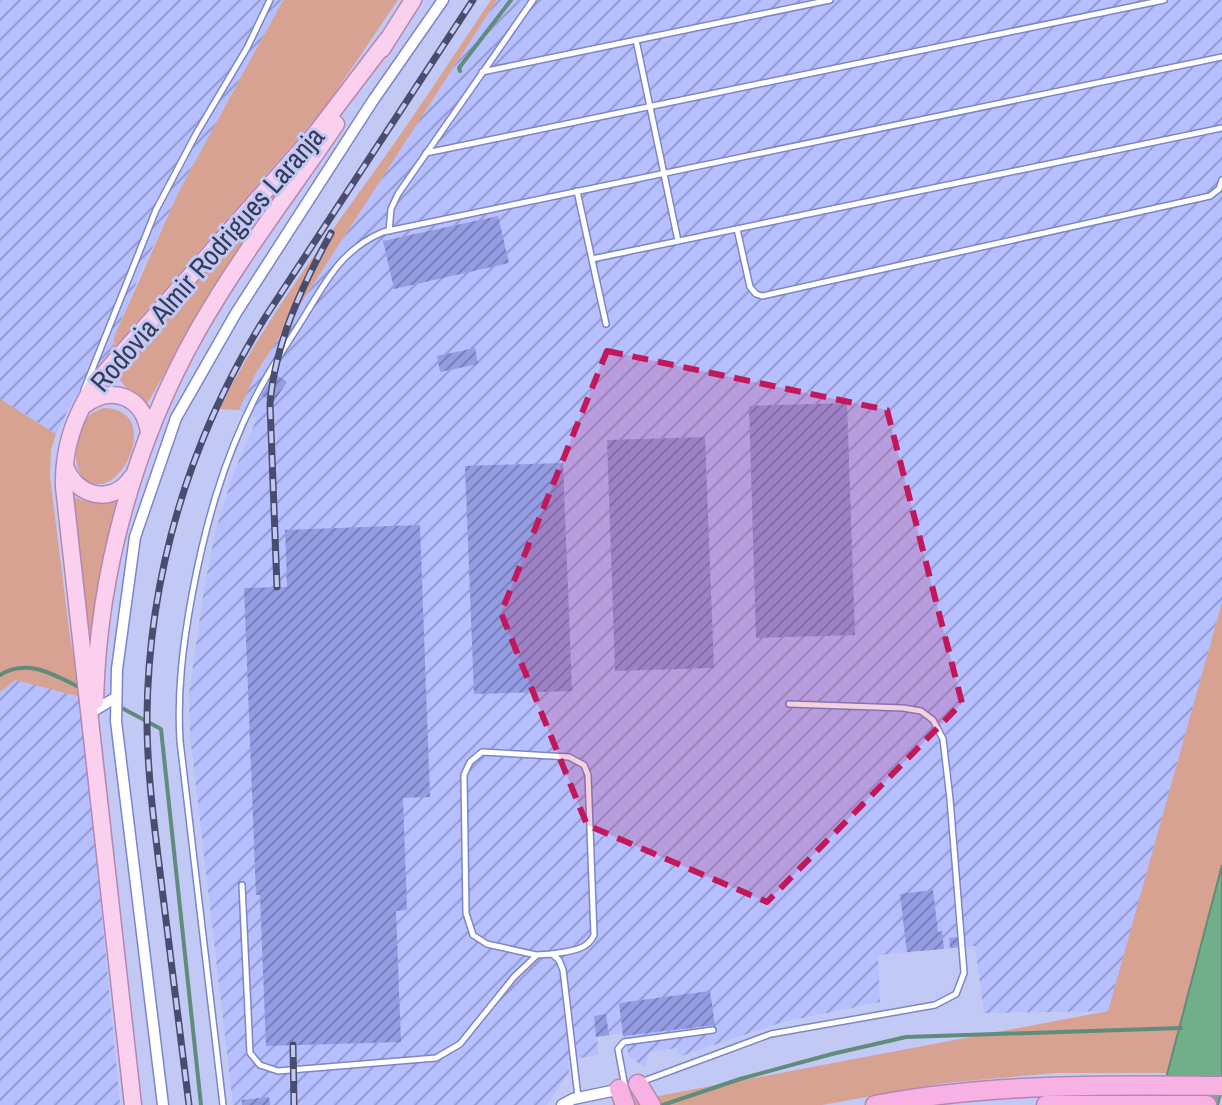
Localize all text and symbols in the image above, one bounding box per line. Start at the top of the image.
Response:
street label: Rodovia Almir Rodrigues Laranja [81,118,333,400]

